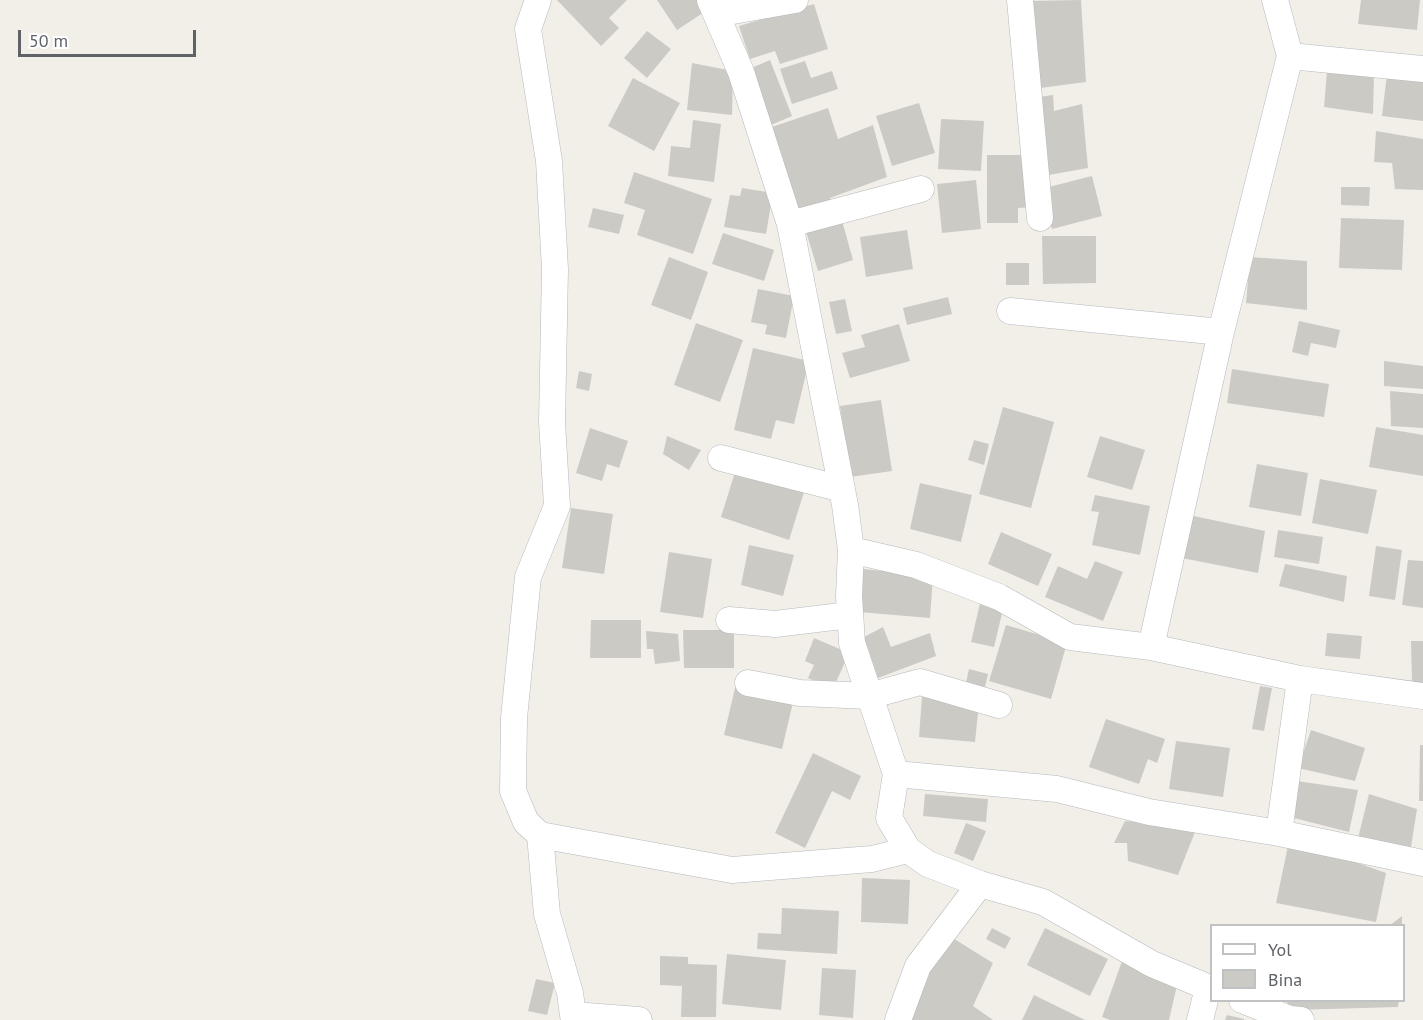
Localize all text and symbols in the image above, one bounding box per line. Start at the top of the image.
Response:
scale bar [21,18,200,56]
text: 50 m [29,29,68,52]
legend [1210,924,1405,1002]
text: Yol [1268,938,1291,961]
text: Bina [1268,968,1302,991]

